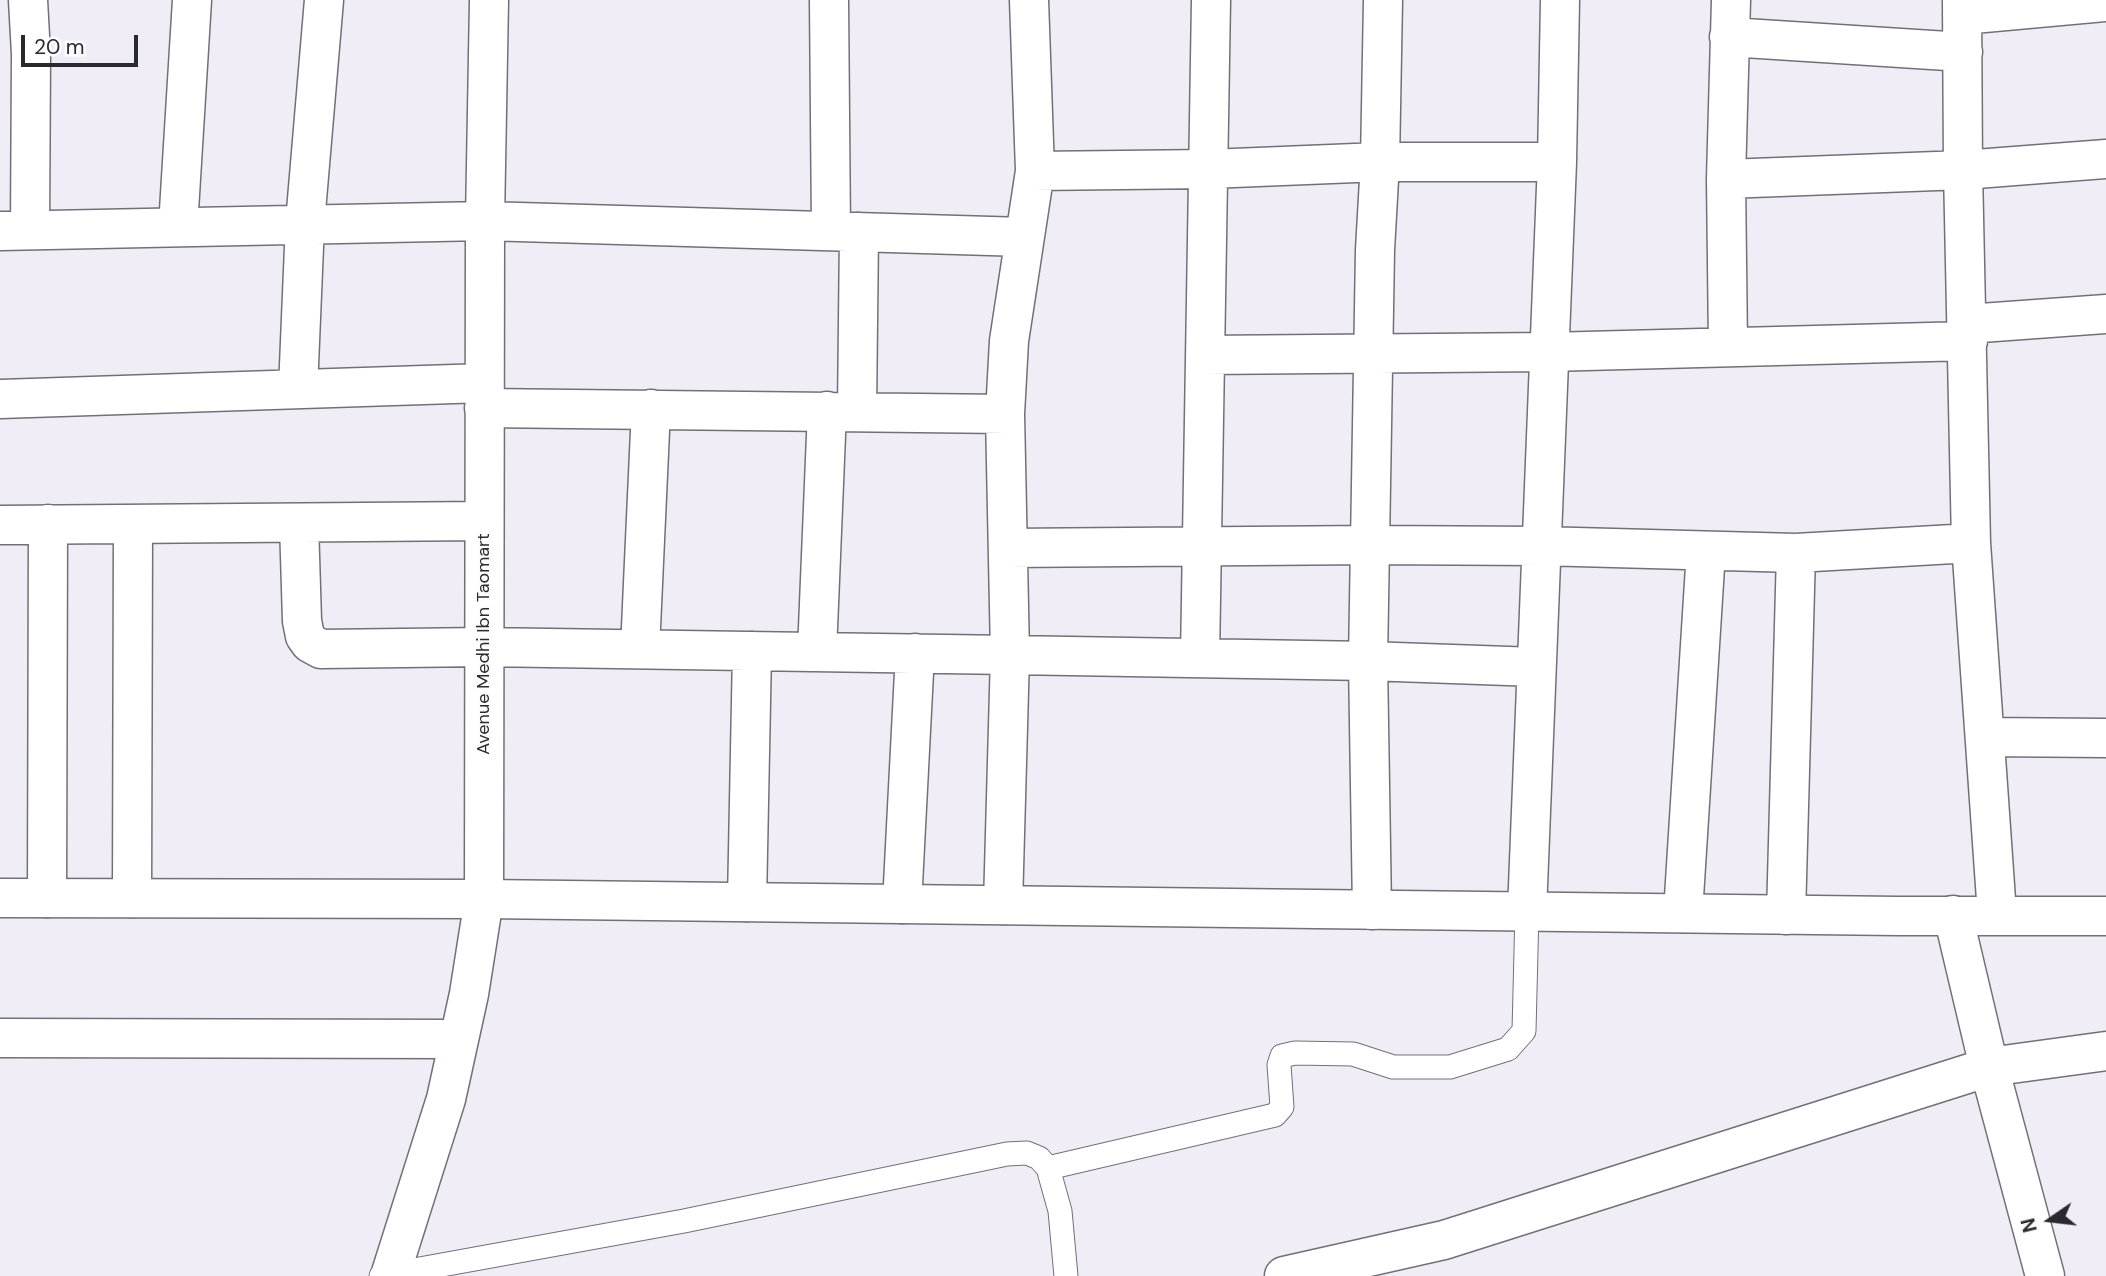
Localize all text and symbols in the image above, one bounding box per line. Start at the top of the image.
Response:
scale bar [24,21,142,65]
text: 20 m [34,33,85,61]
street label: Avenue Medhi Ibn Taomart [473,533,495,755]
north arrow [2015,1185,2085,1255]
text: N [2015,1215,2043,1235]

